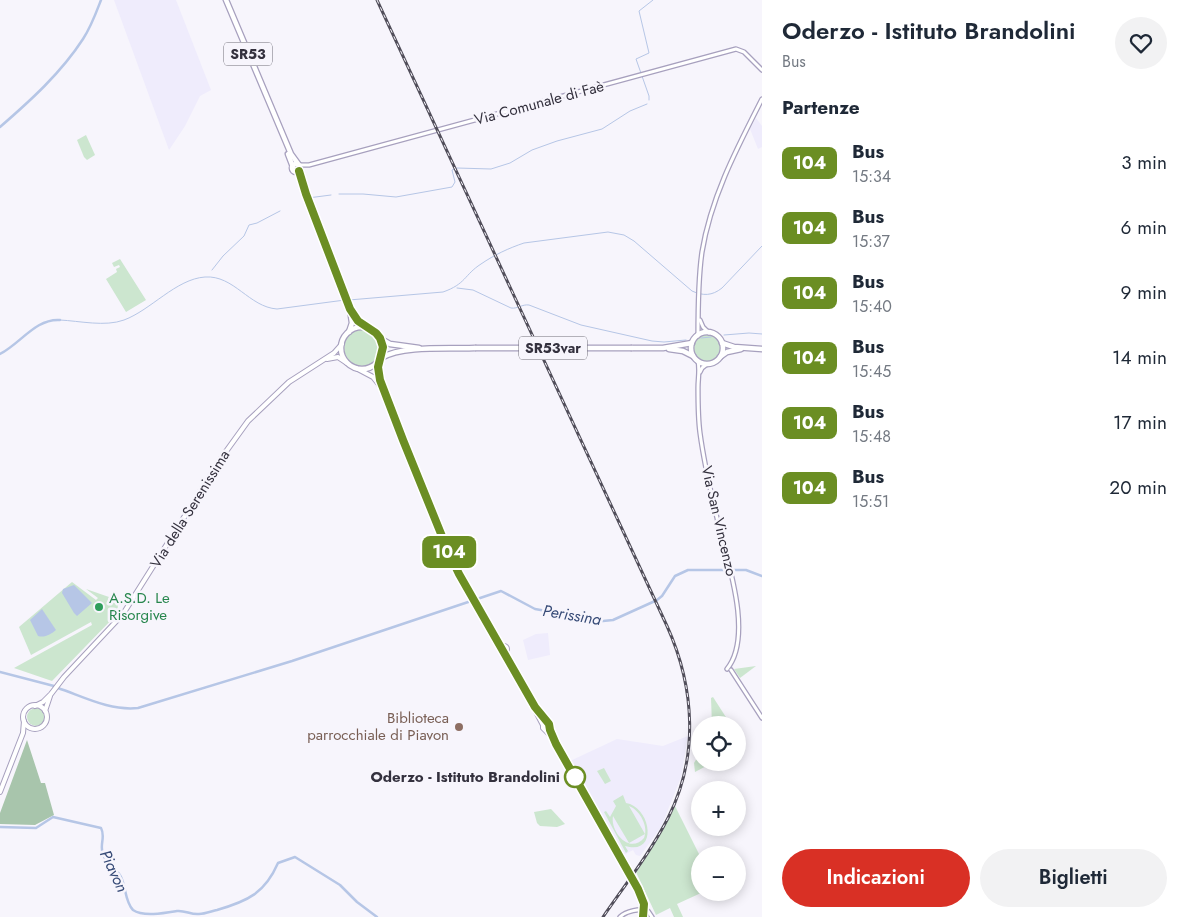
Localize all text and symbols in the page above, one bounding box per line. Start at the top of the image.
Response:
text: Oderzo - Istituto Brandolini [782,13,1076,48]
button: heart [1115,17,1167,69]
road number: SR53 [224,42,272,66]
text: Bus [782,50,806,73]
street label: Via Comunale di Faè [472,75,606,131]
text: Partenze [782,94,860,121]
text: Bus [852,138,884,165]
text: 3 min [1121,149,1167,176]
text: 104 [793,150,826,176]
text: 15:34 [852,165,891,188]
text: Bus [852,203,884,230]
text: 6 min [1121,214,1167,241]
text: 104 [793,215,826,241]
text: 15:37 [852,230,890,253]
text: Bus [852,268,884,295]
text: 9 min [1121,279,1167,306]
text: 104 [793,280,826,306]
text: 15:40 [852,295,892,318]
text: Bus [852,333,884,360]
road number: SR53var [519,336,587,359]
text: 14 min [1112,344,1167,371]
text: 104 [793,345,826,371]
text: 15:45 [852,360,891,383]
text: Bus [852,398,884,425]
text: 17 min [1113,409,1167,436]
text: 104 [793,410,826,436]
text: 15:48 [852,425,891,448]
street label: Via della Serenissima [145,446,235,572]
text: Bus [852,463,884,490]
street label: Via San Vincenzo [696,464,742,578]
text: 20 min [1109,474,1167,501]
text: 104 [793,475,826,501]
text: 15:51 [852,490,889,513]
line badge: 104 [420,536,478,568]
text: 104 [432,539,466,565]
place label: A.S.D. Le Risorgive [109,587,170,626]
water label: Perissina [541,599,603,631]
marker: A.S.D. Le Risorgive [93,601,105,613]
place label: Biblioteca parrocchiale di Piavon [307,707,449,746]
map controls [691,716,746,901]
button: locate [691,716,746,771]
marker: Biblioteca parrocchiale di Piavon [453,721,465,733]
place label: Oderzo - Istituto Brandolini [370,766,560,788]
marker: Oderzo - Istituto Brandolini [564,766,586,788]
button: + [691,781,746,836]
water label: Piavon [94,846,134,896]
button: − [691,846,746,901]
button: Indicazioni [782,849,970,907]
button: Biglietti [980,849,1167,907]

